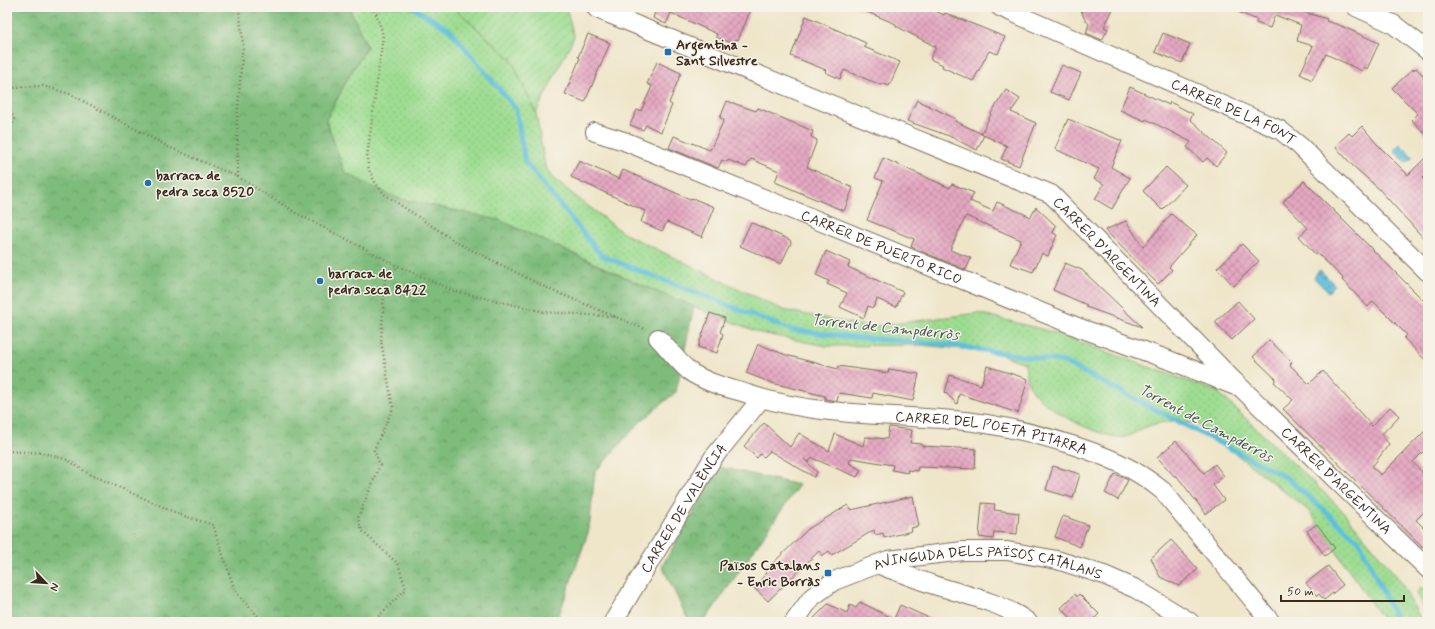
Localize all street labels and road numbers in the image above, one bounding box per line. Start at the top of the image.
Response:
street label: CARRER DE LA FONT [1168,75,1299,149]
street label: CARRER D'ARGENTINA [1049,193,1164,311]
street label: CARRER DE PUERTO RICO [798,207,965,289]
street label: CARRER DEL POETA PITARRA [895,408,1090,459]
street label: CARRER D'ARGENTINA [1277,423,1395,539]
street label: CARRER DE VALÈNCIA [637,440,731,576]
street label: AVINGUDA DELS PAÏSOS CATALANS [871,543,1105,584]

